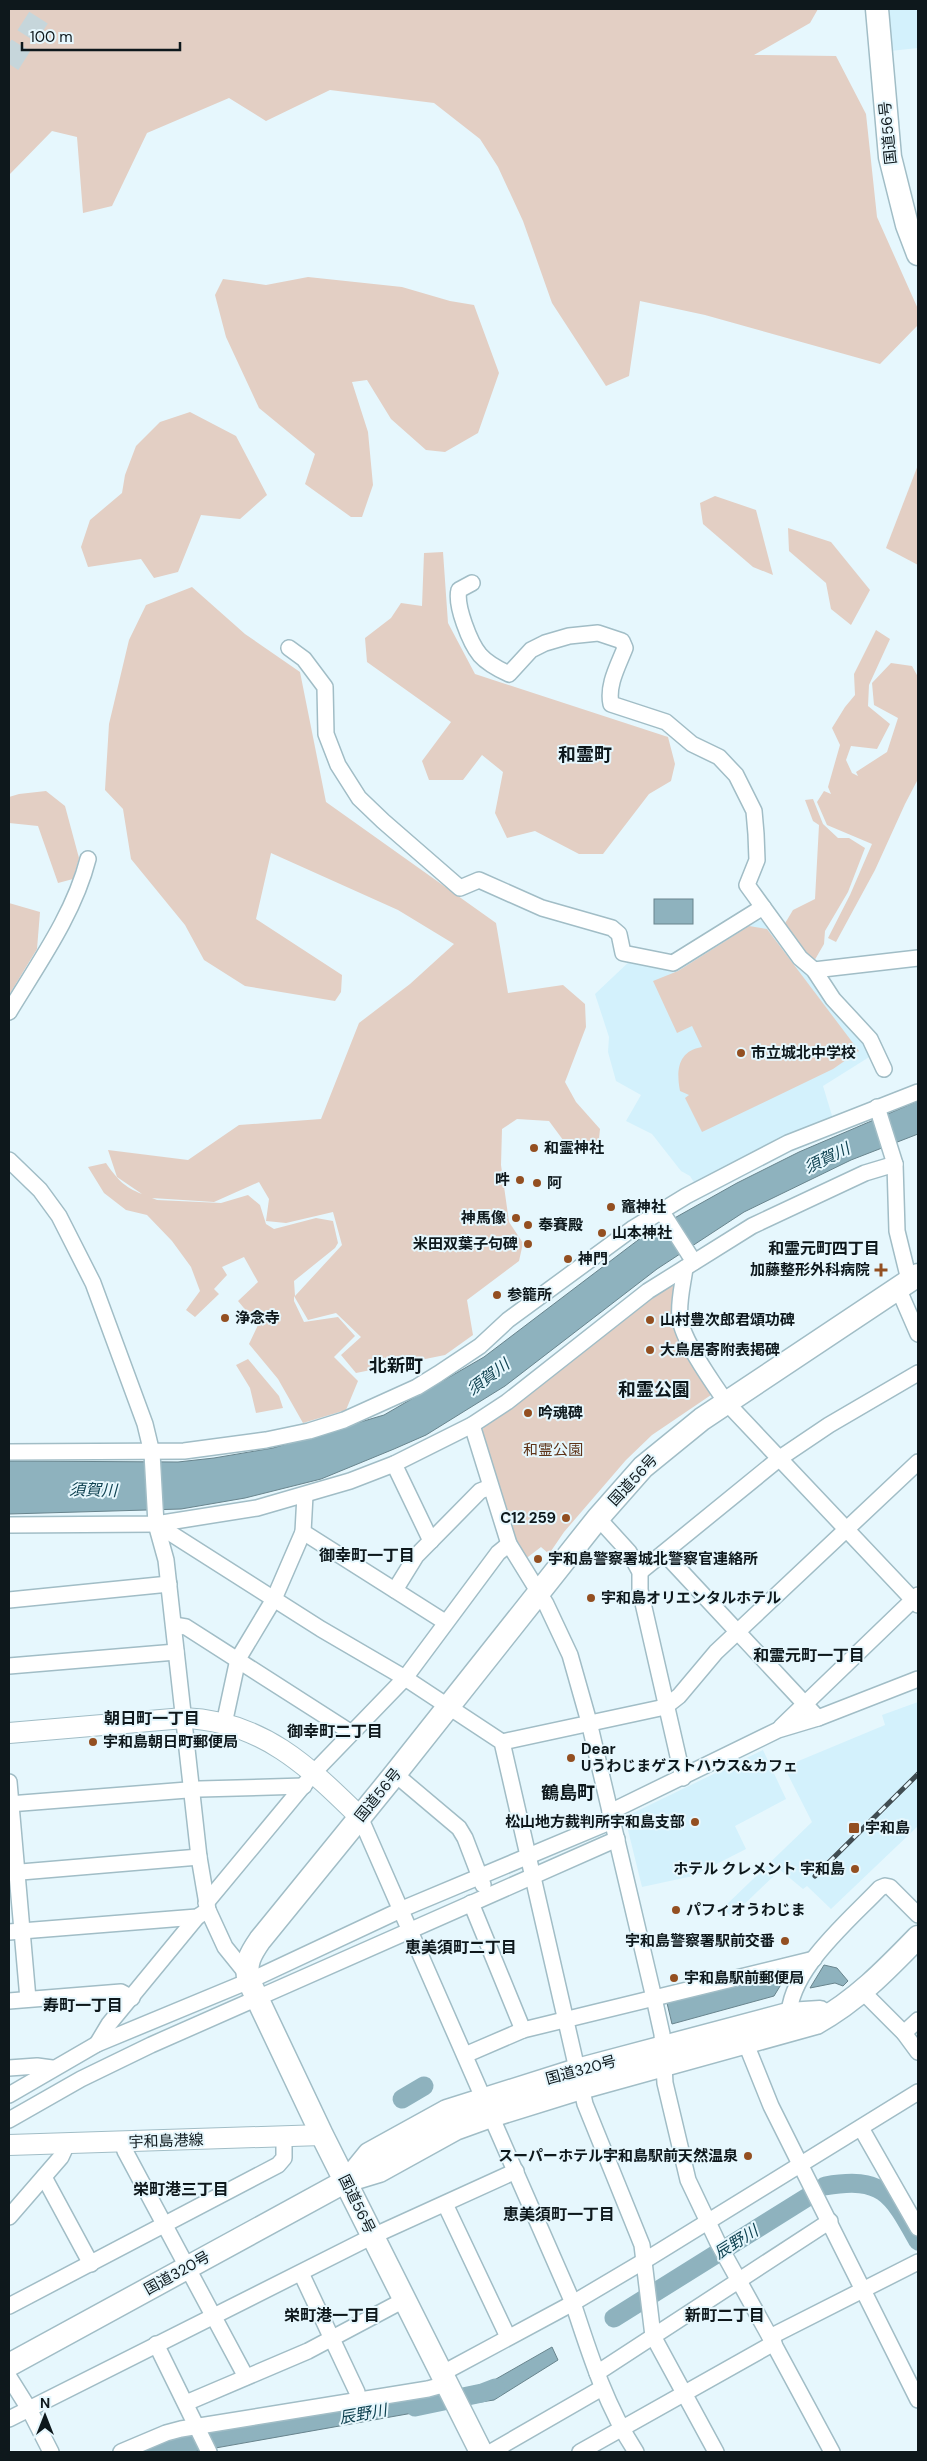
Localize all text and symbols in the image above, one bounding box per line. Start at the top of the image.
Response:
scale bar [22,20,180,52]
text: 100 m [30,27,73,47]
street label: 国道56号 [875,100,901,166]
district label: 和霊町 [558,743,612,767]
place label: 市立城北中学校 [751,1043,856,1063]
marker: 市立城北中学校 [735,1047,747,1059]
water label: 須賀川 [801,1137,855,1178]
place label: 和霊神社 [544,1138,604,1158]
marker: 和霊神社 [528,1142,540,1154]
place label: 吽 [495,1170,510,1190]
place label: 阿 [547,1173,562,1193]
marker: 吽 [514,1174,526,1186]
marker: 阿 [531,1177,543,1189]
place label: 竈神社 [621,1197,666,1217]
marker: 竈神社 [605,1201,617,1213]
place label: 神馬像 [460,1208,506,1228]
marker: 神馬像 [510,1212,522,1224]
place label: 奉賽殿 [538,1215,583,1235]
marker: 奉賽殿 [522,1219,534,1231]
place label: 山本神社 [612,1223,672,1243]
marker: 山本神社 [596,1227,608,1239]
place label: 米田双葉子句碑 [413,1234,518,1254]
marker: 米田双葉子句碑 [522,1238,534,1250]
district label: 和霊元町四丁目 [768,1238,880,1259]
place label: 神門 [577,1249,608,1269]
marker: 神門 [562,1253,574,1265]
place label: 加藤整形外科病院 [750,1260,870,1280]
marker: 加藤整形外科病院 [874,1263,888,1277]
place label: 参籠所 [507,1285,552,1305]
marker: 参籠所 [491,1289,503,1301]
place label: 浄念寺 [235,1308,280,1328]
place label: 山村豊次郎君頌功碑 [660,1310,795,1330]
marker: 浄念寺 [219,1312,231,1324]
marker: 山村豊次郎君頌功碑 [644,1314,656,1326]
place label: 大鳥居寄附表掲碑 [660,1340,780,1360]
marker: 大鳥居寄附表掲碑 [644,1344,656,1356]
water label: 須賀川 [463,1353,515,1400]
district label: 北新町 [369,1354,423,1378]
district label: 和霊公園 [618,1378,690,1402]
place label: 吟魂碑 [538,1403,583,1423]
marker: 吟魂碑 [522,1407,534,1419]
park label: 和霊公園 [523,1440,583,1460]
street label: 国道56号 [604,1450,662,1510]
water label: 須賀川 [69,1479,119,1501]
place label: C12 259 [500,1508,556,1528]
marker: C12 259 [560,1512,572,1524]
district label: 御幸町一丁目 [319,1545,415,1566]
place label: 宇和島警察署城北警察官連絡所 [548,1549,758,1569]
marker: 宇和島警察署城北警察官連絡所 [532,1553,544,1565]
place label: 宇和島オリエンタルホテル [601,1588,781,1608]
marker: 宇和島オリエンタルホテル [585,1592,597,1604]
district label: 和霊元町一丁目 [753,1645,865,1666]
district label: 朝日町一丁目 [104,1708,200,1729]
district label: 御幸町二丁目 [287,1721,383,1742]
place label: 宇和島朝日町郵便局 [103,1732,238,1752]
marker: 宇和島朝日町郵便局 [87,1736,99,1748]
place label: Dear Uうわじまゲストハウス&カフェ [581,1739,798,1776]
marker: Dear Uうわじまゲストハウス&カフェ [565,1752,577,1764]
street label: 国道56号 [350,1764,406,1826]
district label: 鶴島町 [541,1781,595,1805]
place label: 松山地方裁判所宇和島支部 [505,1812,685,1832]
marker: 松山地方裁判所宇和島支部 [689,1816,701,1828]
place label: 宇和島 [865,1818,910,1838]
marker: 宇和島 [847,1821,861,1835]
place label: ホテル クレメント 宇和島 [673,1859,845,1879]
marker: ホテル クレメント 宇和島 [849,1863,861,1875]
place label: パフィオうわじま [686,1900,806,1920]
marker: パフィオうわじま [670,1904,682,1916]
place label: 宇和島警察署駅前交番 [625,1931,775,1951]
marker: 宇和島警察署駅前交番 [779,1935,791,1947]
district label: 恵美須町二丁目 [405,1937,517,1958]
place label: 宇和島駅前郵便局 [684,1968,804,1988]
marker: 宇和島駅前郵便局 [668,1972,680,1984]
district label: 寿町一丁目 [43,1995,123,2016]
street label: 国道320号 [543,2051,619,2089]
street label: 宇和島港線 [128,2130,204,2152]
place label: スーパーホテル宇和島駅前天然温泉 [498,2146,738,2166]
marker: スーパーホテル宇和島駅前天然温泉 [742,2150,754,2162]
street label: 国道56号 [334,2171,380,2237]
district label: 栄町港三丁目 [133,2179,229,2200]
district label: 恵美須町一丁目 [503,2204,615,2225]
water label: 辰野川 [710,2219,764,2264]
street label: 国道320号 [140,2247,214,2299]
district label: 栄町港一丁目 [284,2305,380,2326]
district label: 新町二丁目 [685,2305,765,2326]
north arrow [20,2391,70,2441]
text: N [40,2394,50,2412]
water label: 辰野川 [338,2399,390,2429]

